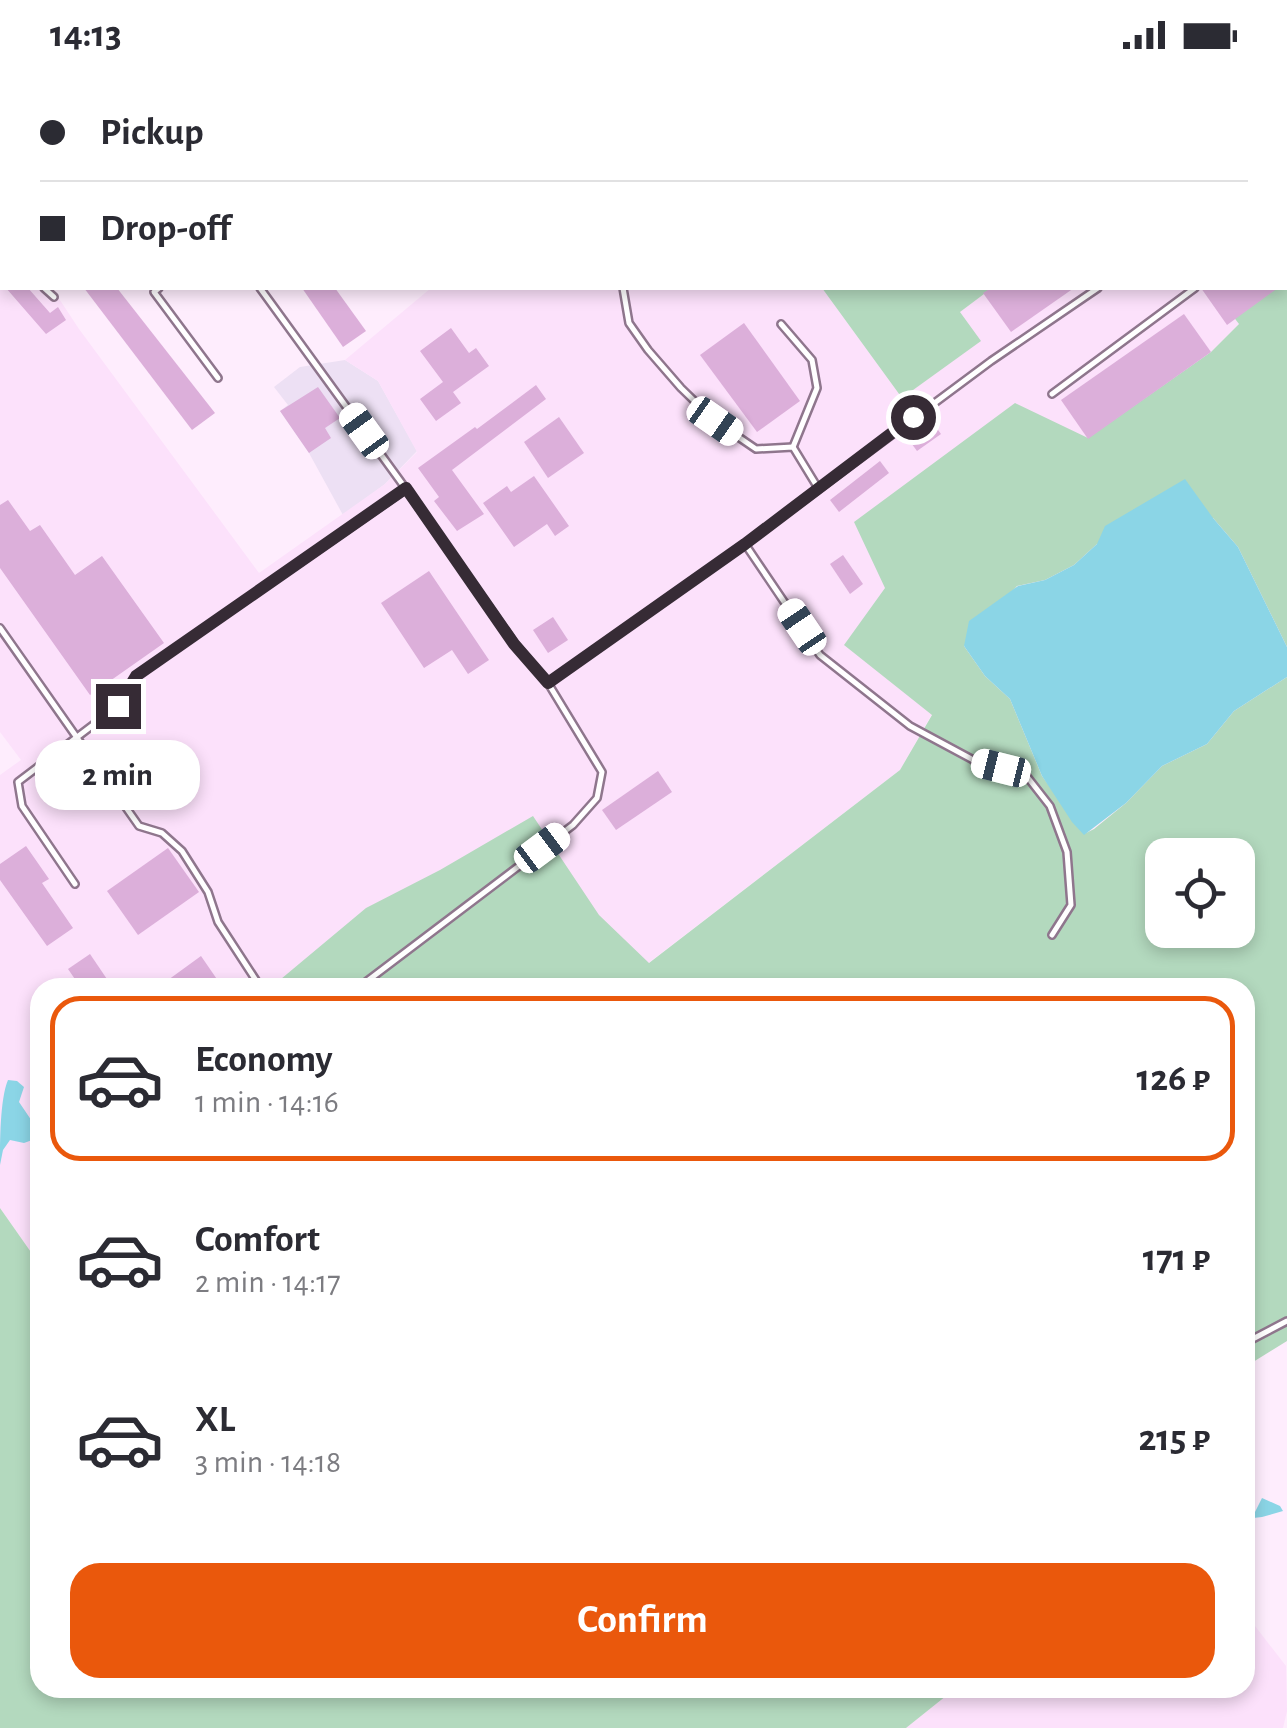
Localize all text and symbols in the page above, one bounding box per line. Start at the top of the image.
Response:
text: 14:13 [50,16,122,54]
text: Pickup [100,114,204,152]
text: Drop-off [100,210,231,248]
car [682,392,748,450]
route start [891,395,936,440]
car [334,398,394,464]
car [773,594,831,660]
route end [96,684,141,729]
callout: 2 min [36,741,200,811]
car [968,746,1034,790]
text: 2 min [82,759,153,791]
car [509,818,575,878]
map controls [1145,838,1255,948]
button: locate [1145,838,1255,948]
icon: car [75,1034,165,1124]
text: Economy [195,1041,333,1079]
text: 126 ₽ [1137,1060,1210,1098]
text: 1 min · 14:16 [195,1086,339,1118]
icon: car [75,1214,165,1304]
text: Comfort [195,1221,320,1259]
text: 171 ₽ [1143,1240,1210,1278]
text: 2 min · 14:17 [195,1266,341,1298]
icon: car [75,1394,165,1484]
text: XL [195,1401,235,1439]
text: 215 ₽ [1138,1420,1210,1458]
text: 3 min · 14:18 [195,1446,341,1478]
button: Confirm [70,1563,1215,1678]

